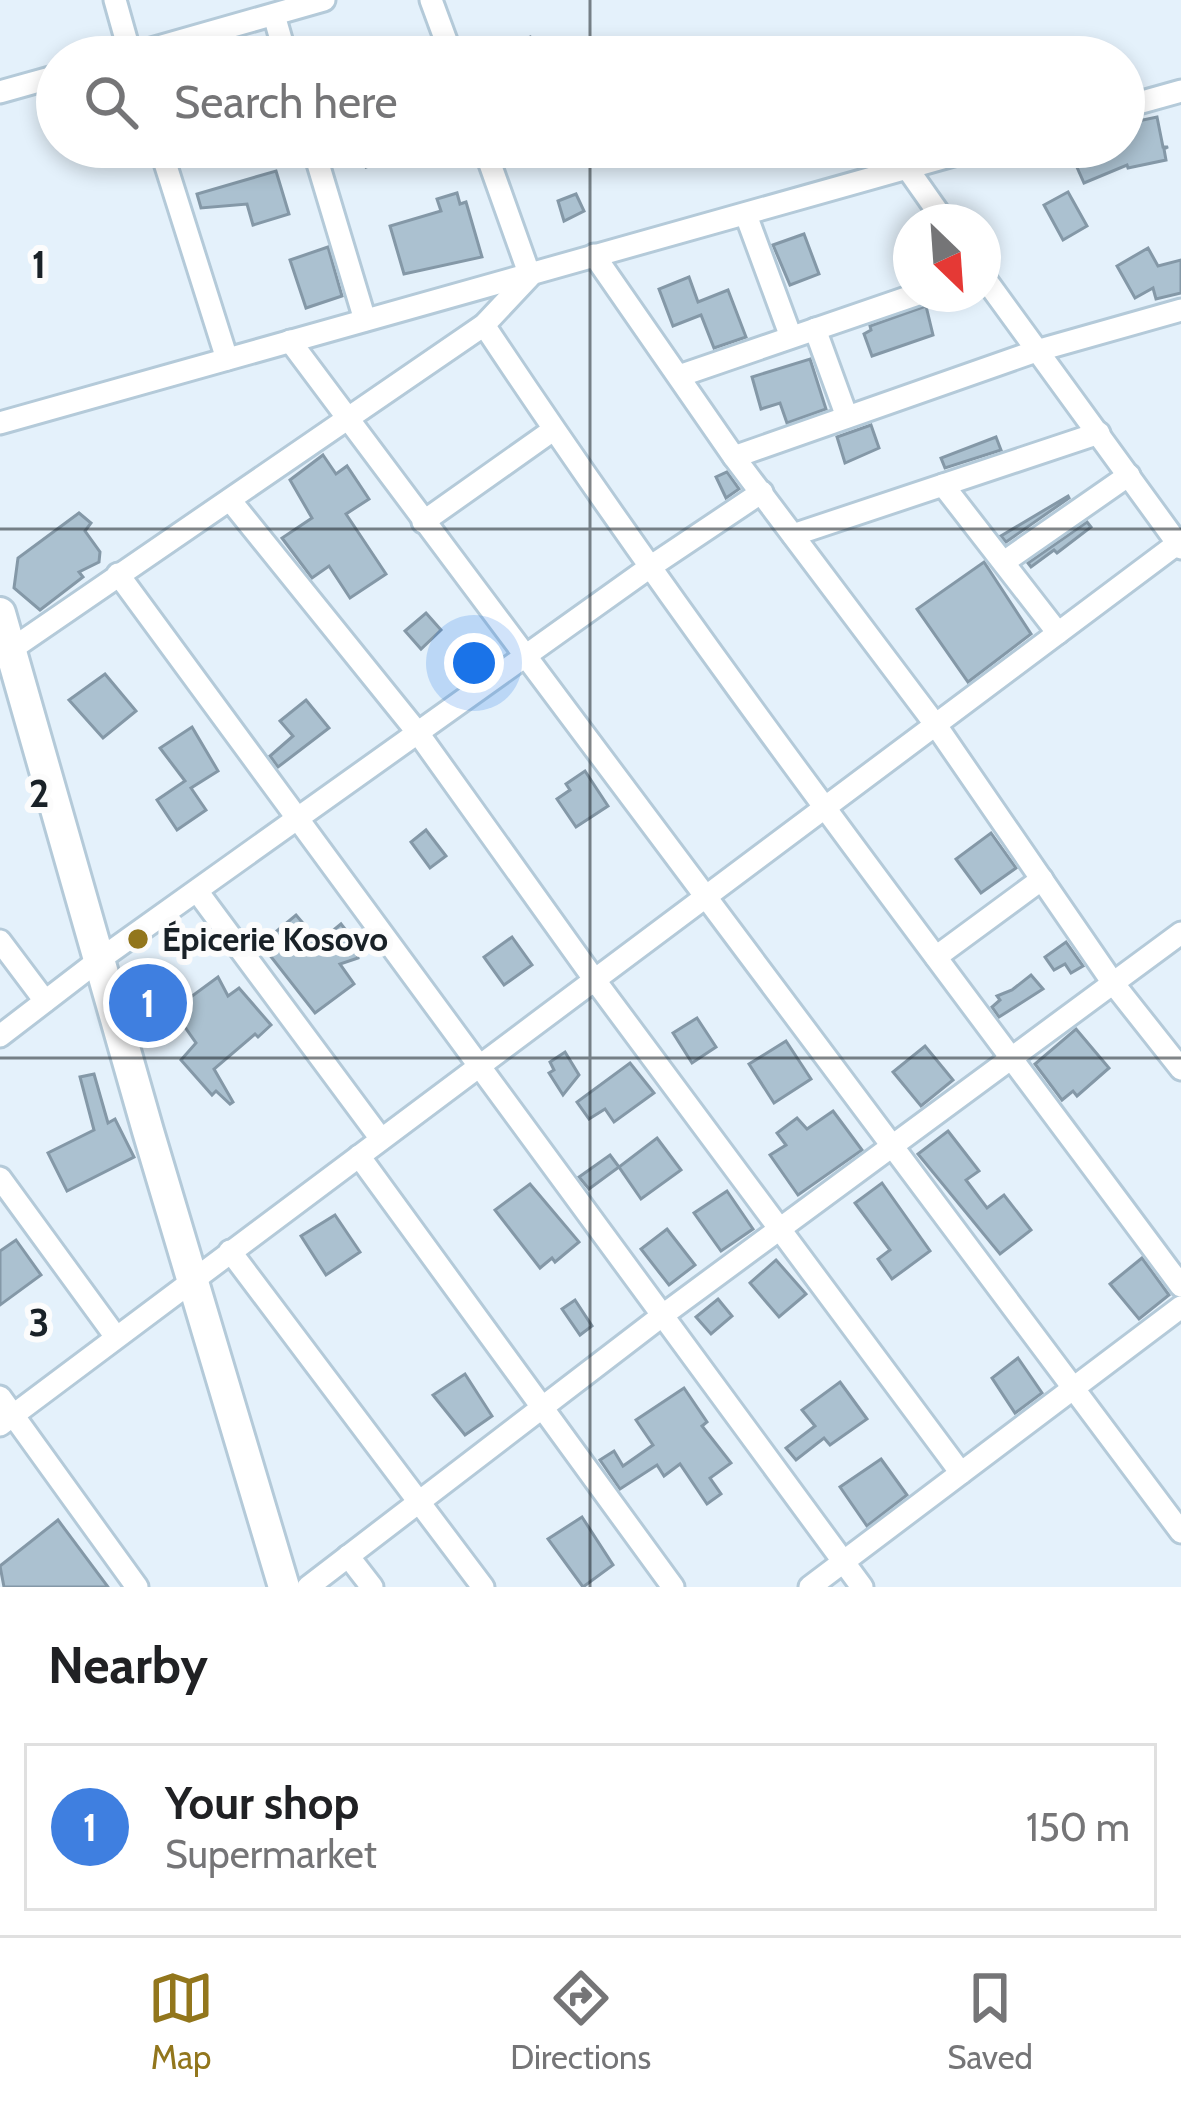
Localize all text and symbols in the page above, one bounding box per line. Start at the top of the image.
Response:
search box [36,36,1145,168]
icon: search [78,69,144,135]
text: Search here [174,75,398,129]
north arrow [893,204,1001,312]
text: 1 [32,240,46,288]
your location [444,633,504,693]
text: 2 [29,769,49,817]
place label: Épicerie Kosovo [162,919,388,959]
marker: Épicerie Kosovo [125,926,151,952]
pin: 1 [109,958,187,1048]
text: 3 [28,1298,50,1346]
text: Nearby [48,1634,208,1696]
text: Your shop [165,1776,359,1830]
text: 1 [83,1803,97,1851]
text: 150 m [1026,1803,1130,1851]
text: Supermarket [165,1830,377,1878]
tab: Map [148,1965,214,2077]
tab: Directions [510,1965,651,2077]
tab: Saved [947,1965,1033,2077]

